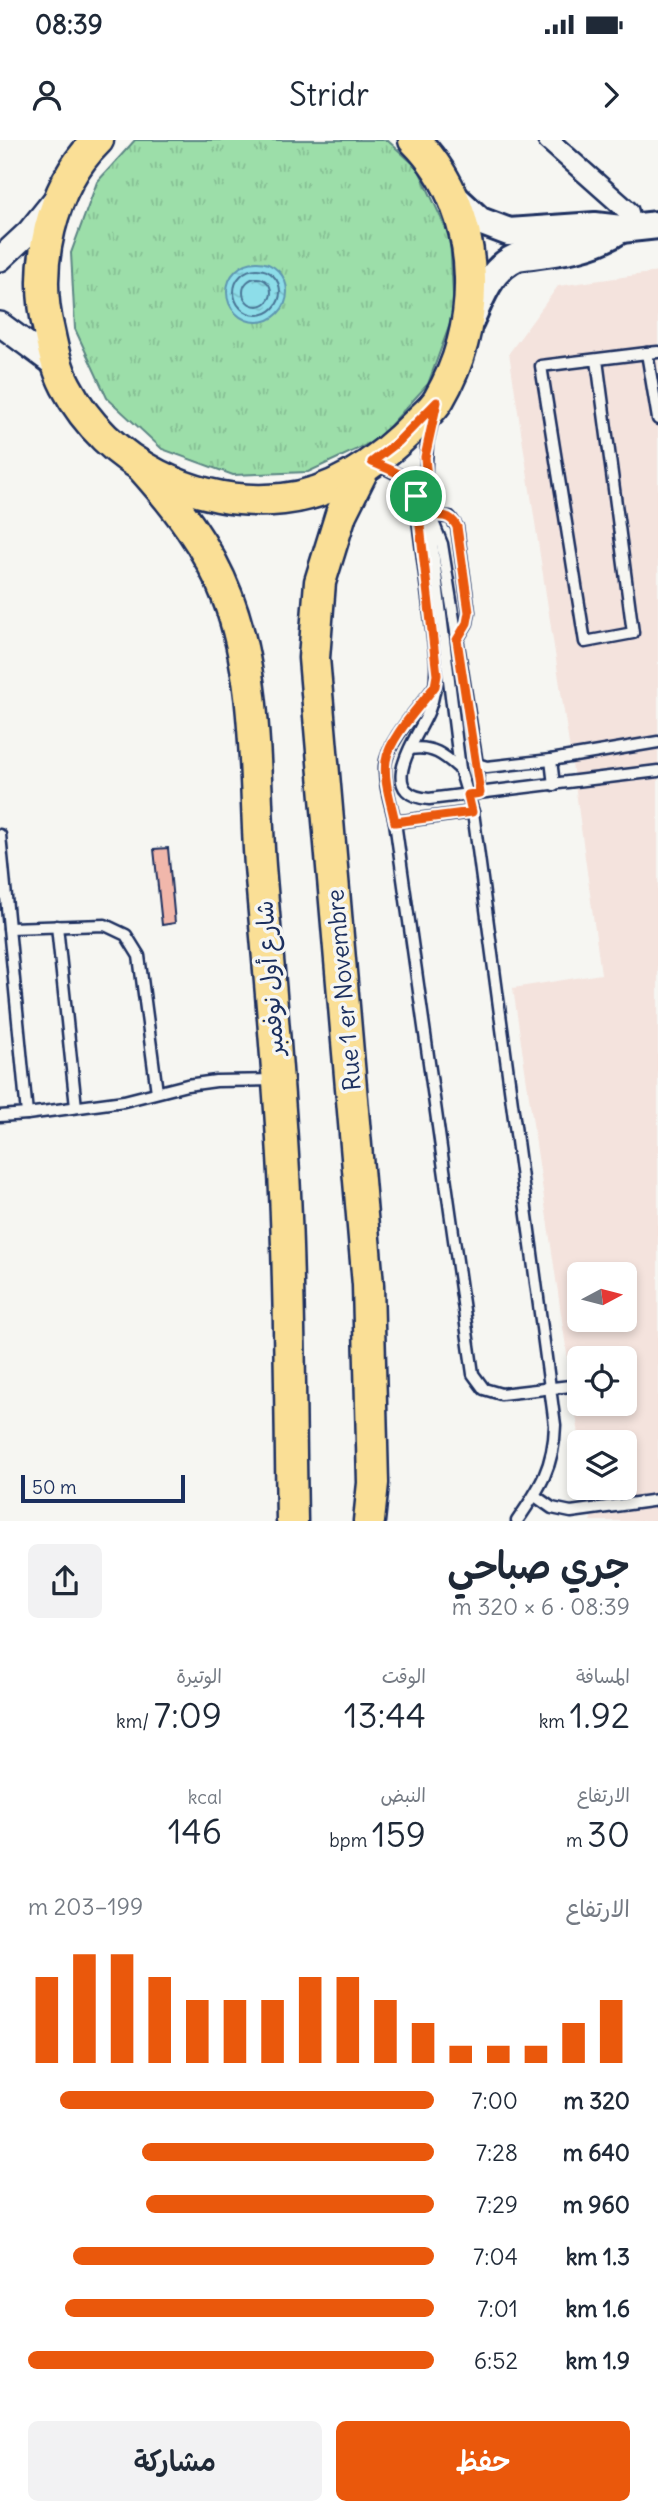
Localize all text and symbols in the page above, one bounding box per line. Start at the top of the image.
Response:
text: 08:39 [35,8,103,41]
text: Stridr [289,74,369,115]
icon: person [28,76,66,114]
icon: forward [592,76,630,114]
pin [386,466,446,526]
icon: arrive [397,477,435,515]
street label: Rue 1 er Novembre [319,888,367,1092]
street label: شارع أول نوفمبر [249,899,293,1058]
north arrow [567,1262,637,1332]
map controls [567,1262,637,1500]
button: locate [567,1346,637,1416]
button: layers [567,1430,637,1500]
scale bar [21,1472,186,1504]
text: 50 m [32,1475,77,1499]
text: جري صباحي [447,1542,630,1589]
button: share [28,1544,102,1618]
text: 08:39 · 6 × 320 m [452,1592,630,1621]
text: الوتيرة [176,1664,222,1688]
text: الوقت [382,1664,426,1688]
text: المسافة [576,1664,630,1688]
text: 7:09 [154,1693,222,1737]
text: 13:44 [344,1693,426,1737]
text: 1.92 [570,1693,630,1737]
text: /km [116,1709,154,1733]
text: km [539,1709,570,1733]
text: النبض [381,1783,426,1807]
text: الارتفاع [577,1783,630,1807]
text: kcal [188,1785,222,1809]
text: 146 [168,1809,222,1853]
text: 159 [372,1812,426,1856]
text: 30 [587,1812,630,1856]
text: bpm [329,1828,372,1852]
text: m [566,1828,587,1852]
text: 199–203 m [28,1892,143,1921]
text: الارتفاع [566,1894,630,1923]
text: 7:00 [471,2086,518,2115]
text: 320 m [564,2086,630,2115]
text: 7:28 [476,2138,518,2167]
text: 640 m [563,2138,630,2167]
text: 7:29 [476,2190,518,2219]
text: 960 m [563,2190,630,2219]
text: 7:04 [473,2242,518,2271]
text: 1.3 km [566,2242,630,2271]
text: 7:01 [477,2294,518,2323]
text: 1.6 km [565,2294,630,2323]
text: 6:52 [474,2346,518,2375]
text: 1.9 km [565,2346,630,2375]
button: مشاركة [28,2421,322,2501]
button: حفظ [336,2421,630,2501]

